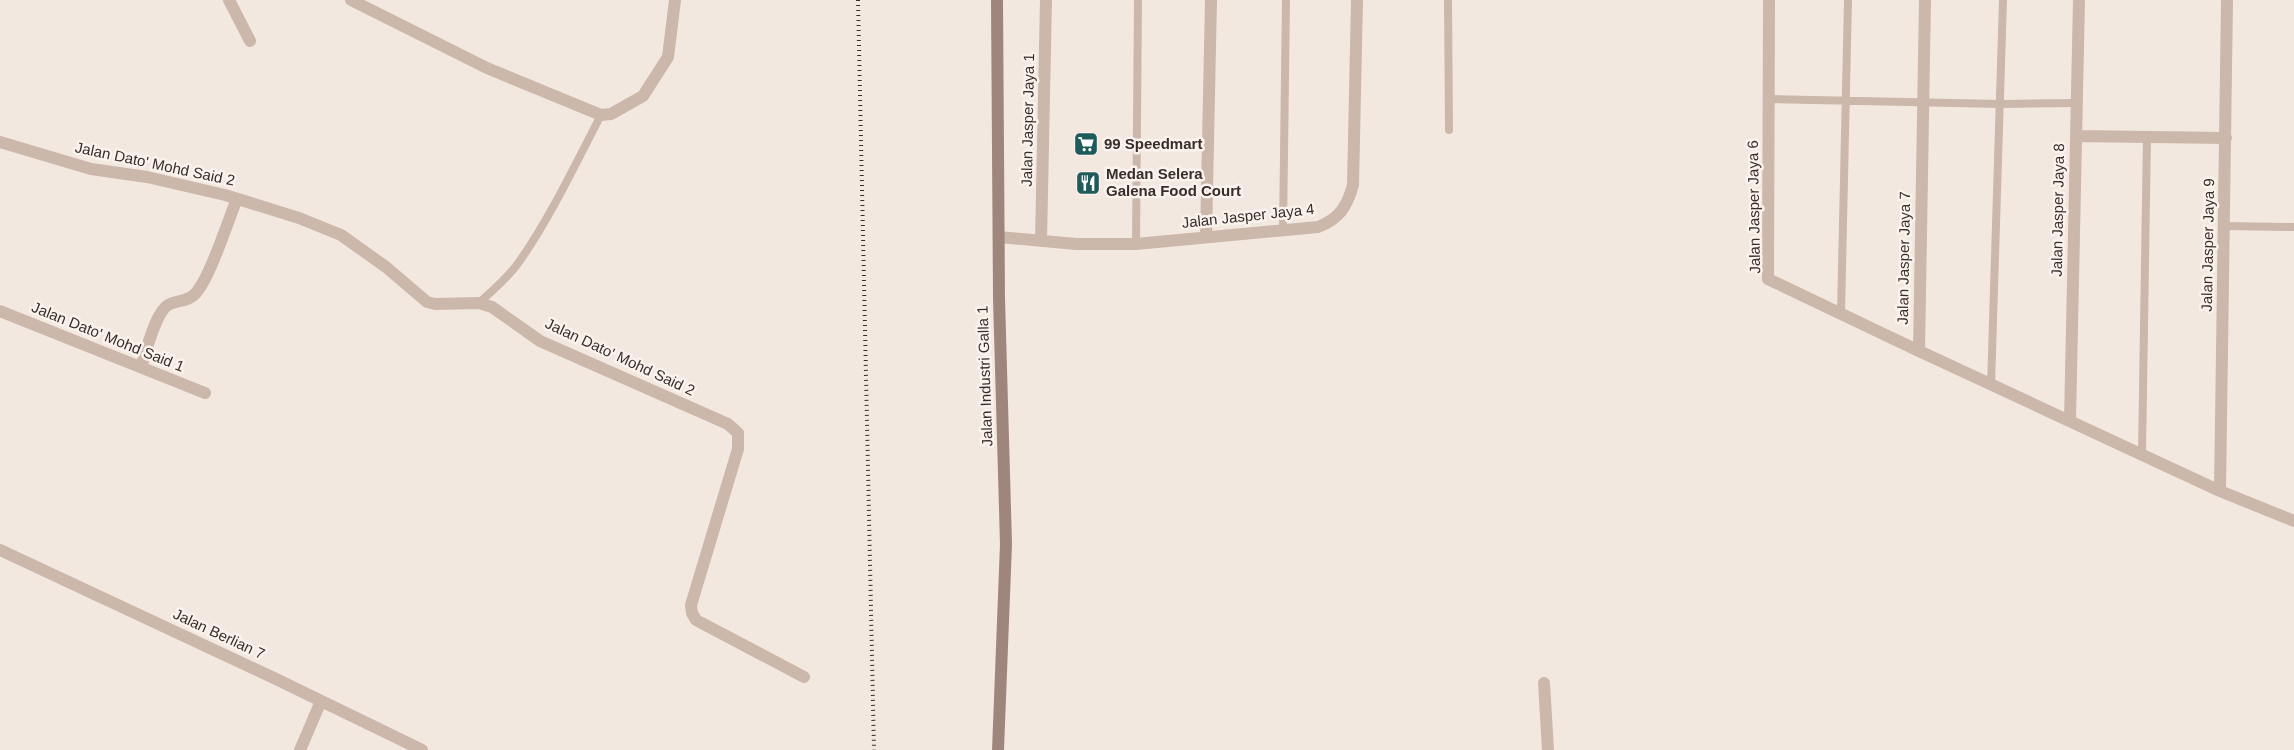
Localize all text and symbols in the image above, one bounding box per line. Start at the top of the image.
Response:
street label: Jalan Jasper Jaya 1 [1018,53,1037,187]
supermarket icon: 99 Speedmart [1073,131,1099,157]
place label: 99 Speedmart [1104,135,1202,152]
street label: Jalan Dato' Mohd Said 2 [74,138,237,189]
street label: Jalan Jasper Jaya 6 [1744,140,1763,274]
street label: Jalan Jasper Jaya 8 [2048,143,2067,277]
place label: Medan Selera Galena Food Court [1106,165,1241,199]
restaurant icon: Medan Selera Galena Food Court [1075,170,1101,196]
street label: Jalan Jasper Jaya 9 [2198,178,2217,312]
street label: Jalan Jasper Jaya 7 [1894,191,1913,325]
street label: Jalan Jasper Jaya 4 [1181,200,1315,231]
street label: Jalan Dato' Mohd Said 1 [29,298,187,375]
street label: Jalan Industri Galla 1 [974,305,995,447]
street label: Jalan Dato' Mohd Said 2 [543,314,698,399]
street label: Jalan Berlian 7 [171,605,268,662]

